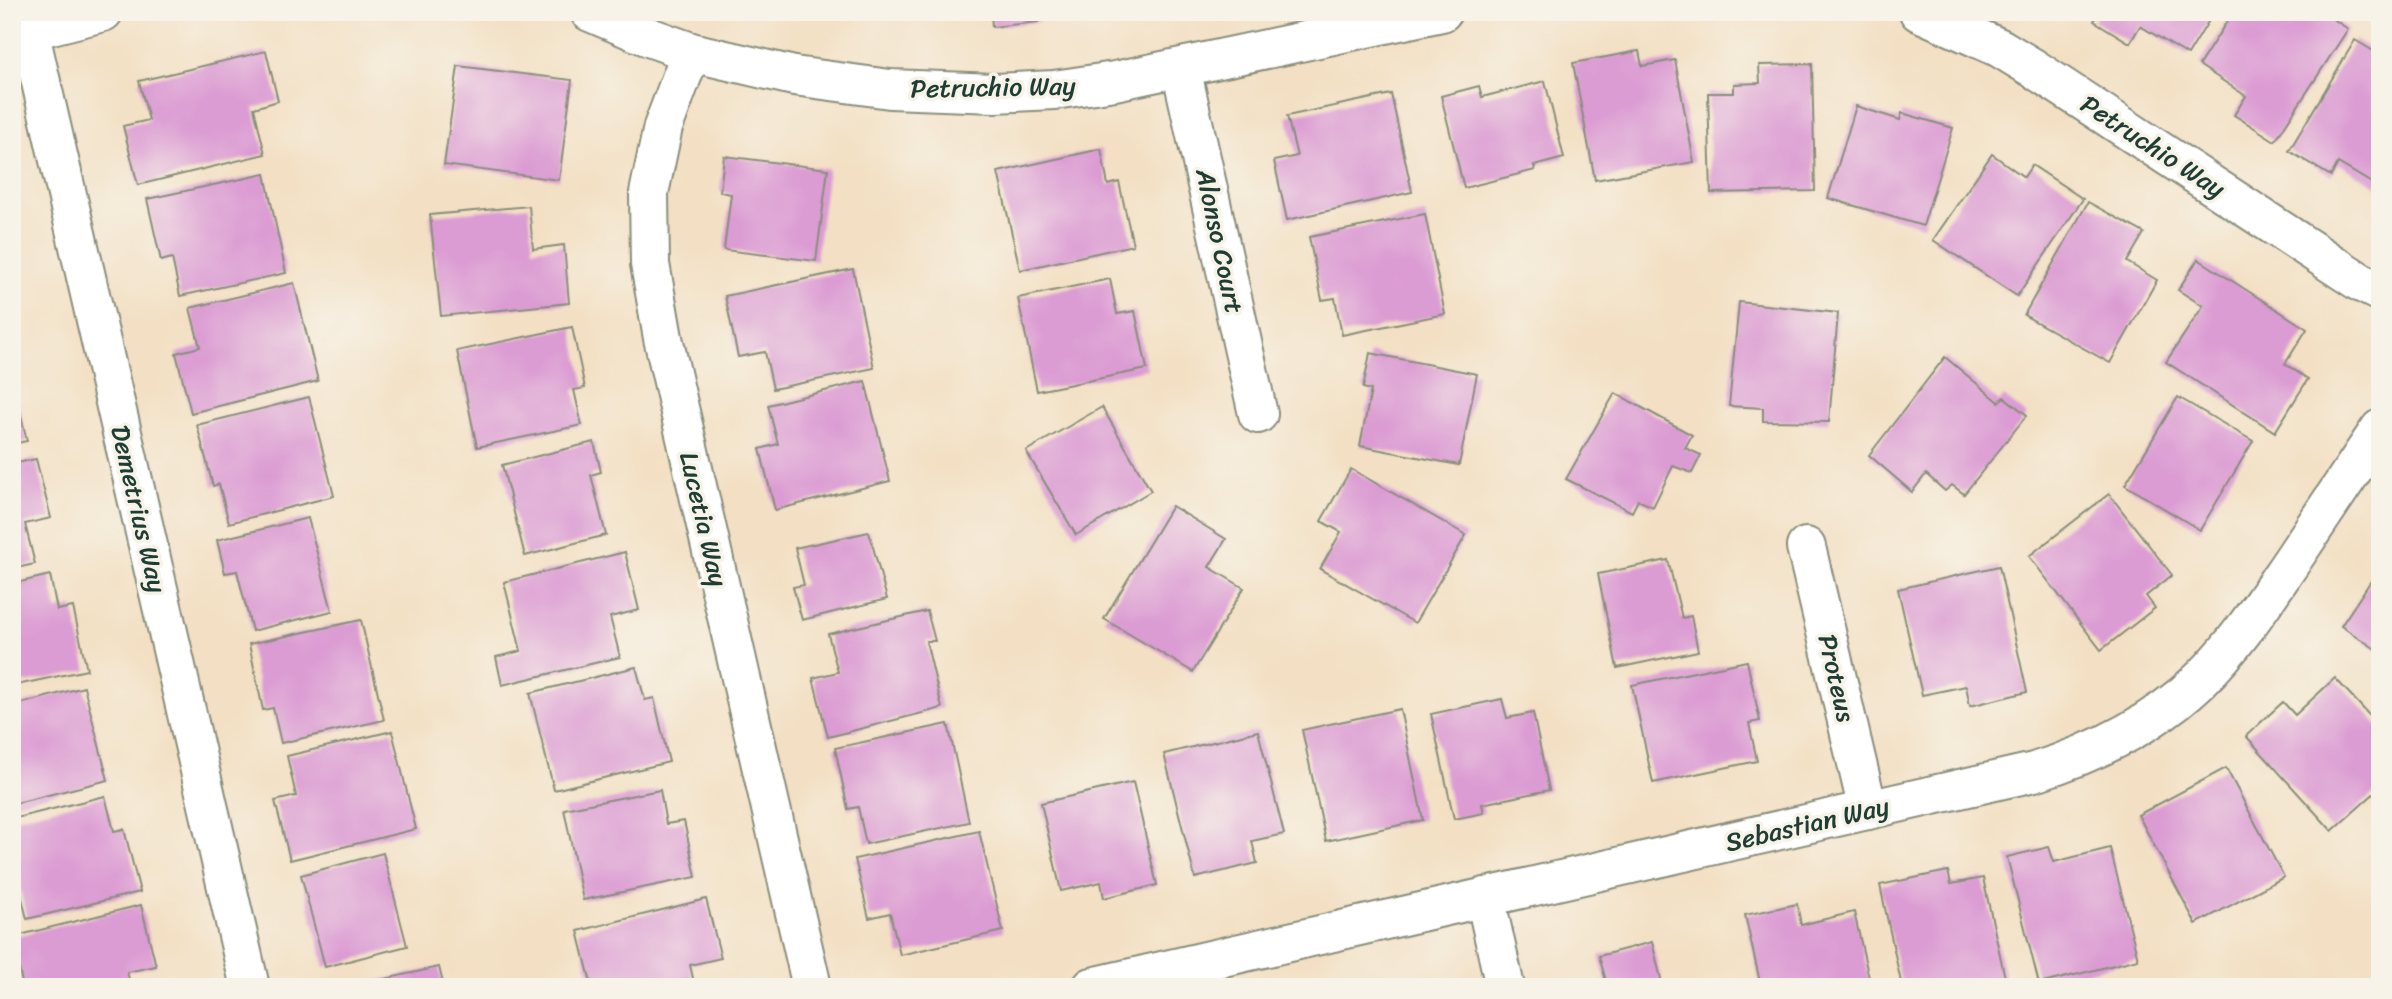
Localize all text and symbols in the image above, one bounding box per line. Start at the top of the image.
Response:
street label: Petruchio Way [910,63,1077,111]
street label: Petruchio Way [2071,82,2235,211]
street label: Alonso Court [1182,163,1258,318]
street label: Demetrius Way [97,421,181,598]
street label: Lucetia Way [666,447,742,592]
street label: Proteus [1805,629,1869,727]
street label: Sebastian Way [1720,783,1894,865]

